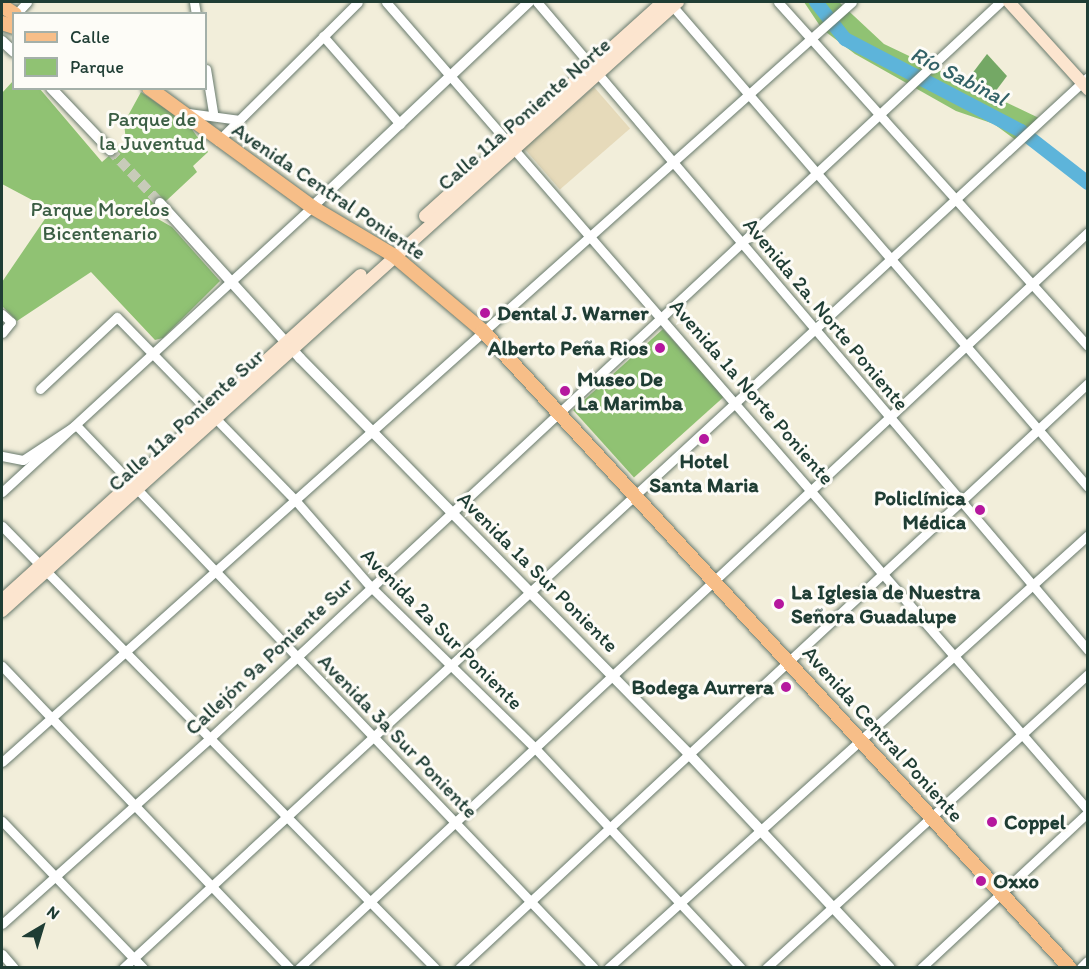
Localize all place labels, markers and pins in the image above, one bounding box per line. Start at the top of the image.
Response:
place label: Dental J. Warner [497,300,648,326]
marker: Dental J. Warner [478,306,492,320]
place label: Alberto Peña Rios [490,335,648,361]
marker: Alberto Peña Rios [653,341,667,355]
place label: Museo De La Marimba [577,366,683,416]
marker: Museo De La Marimba [558,384,572,398]
marker: Hotel Santa Maria [697,432,711,446]
place label: Hotel Santa Maria [649,448,759,498]
place label: Policlínica Médica [874,485,966,535]
marker: Policlínica Médica [971,501,989,519]
place label: La Iglesia de Nuestra Señora Guadalupe [791,579,981,629]
marker: La Iglesia de Nuestra Señora Guadalupe [772,597,786,611]
place label: Bodega Aurrera [631,674,774,700]
marker: Bodega Aurrera [779,680,793,694]
place label: Coppel [1004,809,1066,835]
marker: Coppel [985,815,999,829]
place label: Oxxo [993,868,1039,894]
marker: Oxxo [974,874,988,888]

